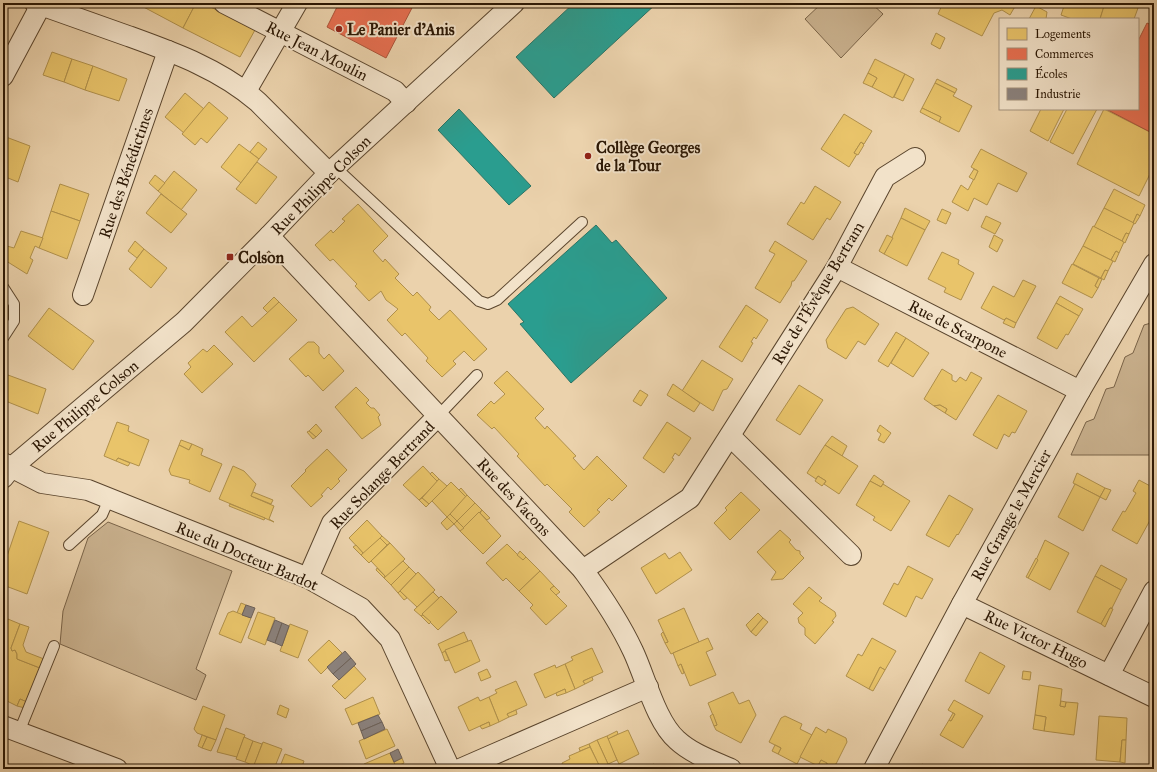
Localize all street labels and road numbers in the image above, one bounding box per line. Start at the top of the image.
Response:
street label: Rue Jean Moulin [262,17,371,86]
street label: Rue des Bénédictines [95,105,157,241]
street label: Rue Philippe Colson [267,131,375,239]
street label: Rue de l'Évêque Bertram [766,217,869,368]
street label: Rue de Scarpone [906,296,1011,362]
street label: Rue Philippe Colson [28,356,142,456]
street label: Rue Solange Bertrand [326,417,439,534]
street label: Rue Grange le Mercier [967,446,1056,585]
street label: Rue des Vacons [473,454,555,540]
street label: Rue du Docteur Bardot [173,517,321,595]
street label: Rue Victor Hugo [981,606,1091,673]

